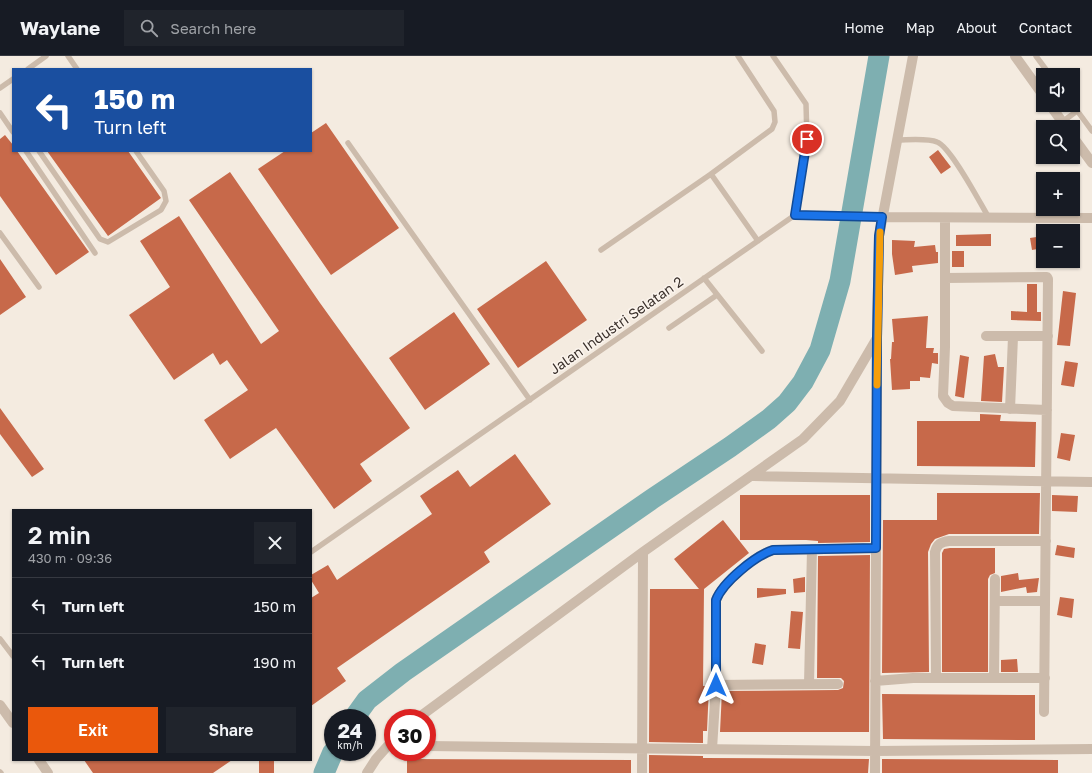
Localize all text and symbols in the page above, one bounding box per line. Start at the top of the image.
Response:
search box [124,10,404,46]
text: Waylane [20,16,100,39]
icon: search [138,17,160,39]
text: Search here [170,19,256,37]
text: Home [844,19,884,36]
text: Map [906,19,934,36]
text: About [956,19,997,36]
text: Contact [1019,19,1072,36]
map controls [1036,68,1080,268]
button: sound [1036,68,1080,112]
text: 150 m [94,82,175,115]
icon: left [28,84,80,136]
text: Turn left [94,116,167,138]
button: search [1036,120,1080,164]
pin [790,122,824,156]
icon: arrive [796,128,818,150]
button: + [1036,172,1080,216]
button: − [1036,224,1080,268]
street label: Jalan Industri Selatan 2 [546,272,686,378]
text: 2 min [28,520,90,549]
button: close [254,522,296,564]
text: 430 m · 09:36 [28,550,112,566]
icon: left [28,595,50,617]
text: Turn left [62,597,124,615]
text: 150 m [254,597,296,615]
icon: left [28,651,50,673]
text: Turn left [62,653,124,671]
text: 190 m [253,653,296,671]
position arrow [695,664,737,706]
button: Exit [28,707,158,753]
button: Share [166,707,296,753]
speed limit sign: 30 [384,709,436,761]
text: 24 [338,718,362,742]
text: km/h [337,739,363,751]

